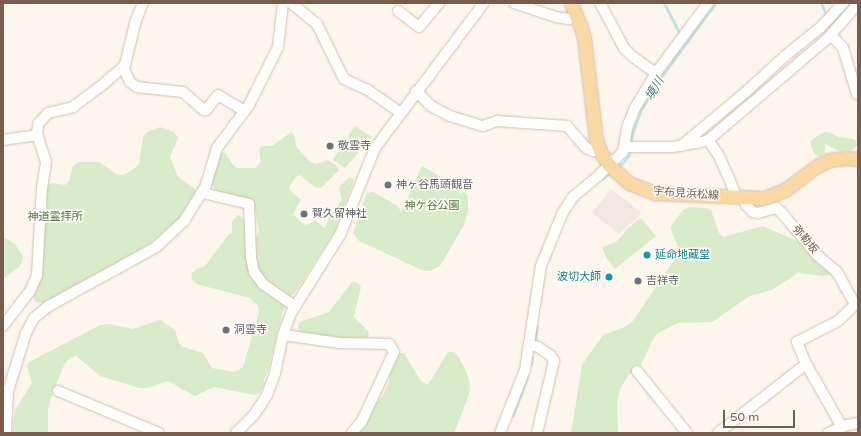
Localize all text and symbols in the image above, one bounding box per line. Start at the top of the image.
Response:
water label: 境川 [643,75,667,103]
place label: 敬雲寺 [338,139,371,153]
marker: 敬雲寺 [325,141,335,151]
place label: 神ヶ谷馬頭観音 [396,178,473,192]
marker: 神ヶ谷馬頭観音 [383,180,393,190]
street label: 宇布見浜松線 [653,185,719,203]
park label: 神ケ谷公園 [405,199,459,213]
place label: 賀久留神社 [312,207,367,221]
marker: 賀久留神社 [299,209,309,219]
park label: 神道霊拝所 [28,210,82,224]
street label: 弥勒坂 [789,223,821,257]
place label: 延命地蔵堂 [655,248,710,262]
marker: 延命地蔵堂 [642,250,652,260]
place label: 波切大師 [557,270,601,284]
marker: 波切大師 [604,272,614,282]
place label: 吉祥寺 [646,274,679,288]
marker: 吉祥寺 [633,276,643,286]
place label: 洞雲寺 [234,323,267,337]
marker: 洞雲寺 [221,325,231,335]
scale bar [725,402,797,428]
text: 50 m [730,410,759,424]

